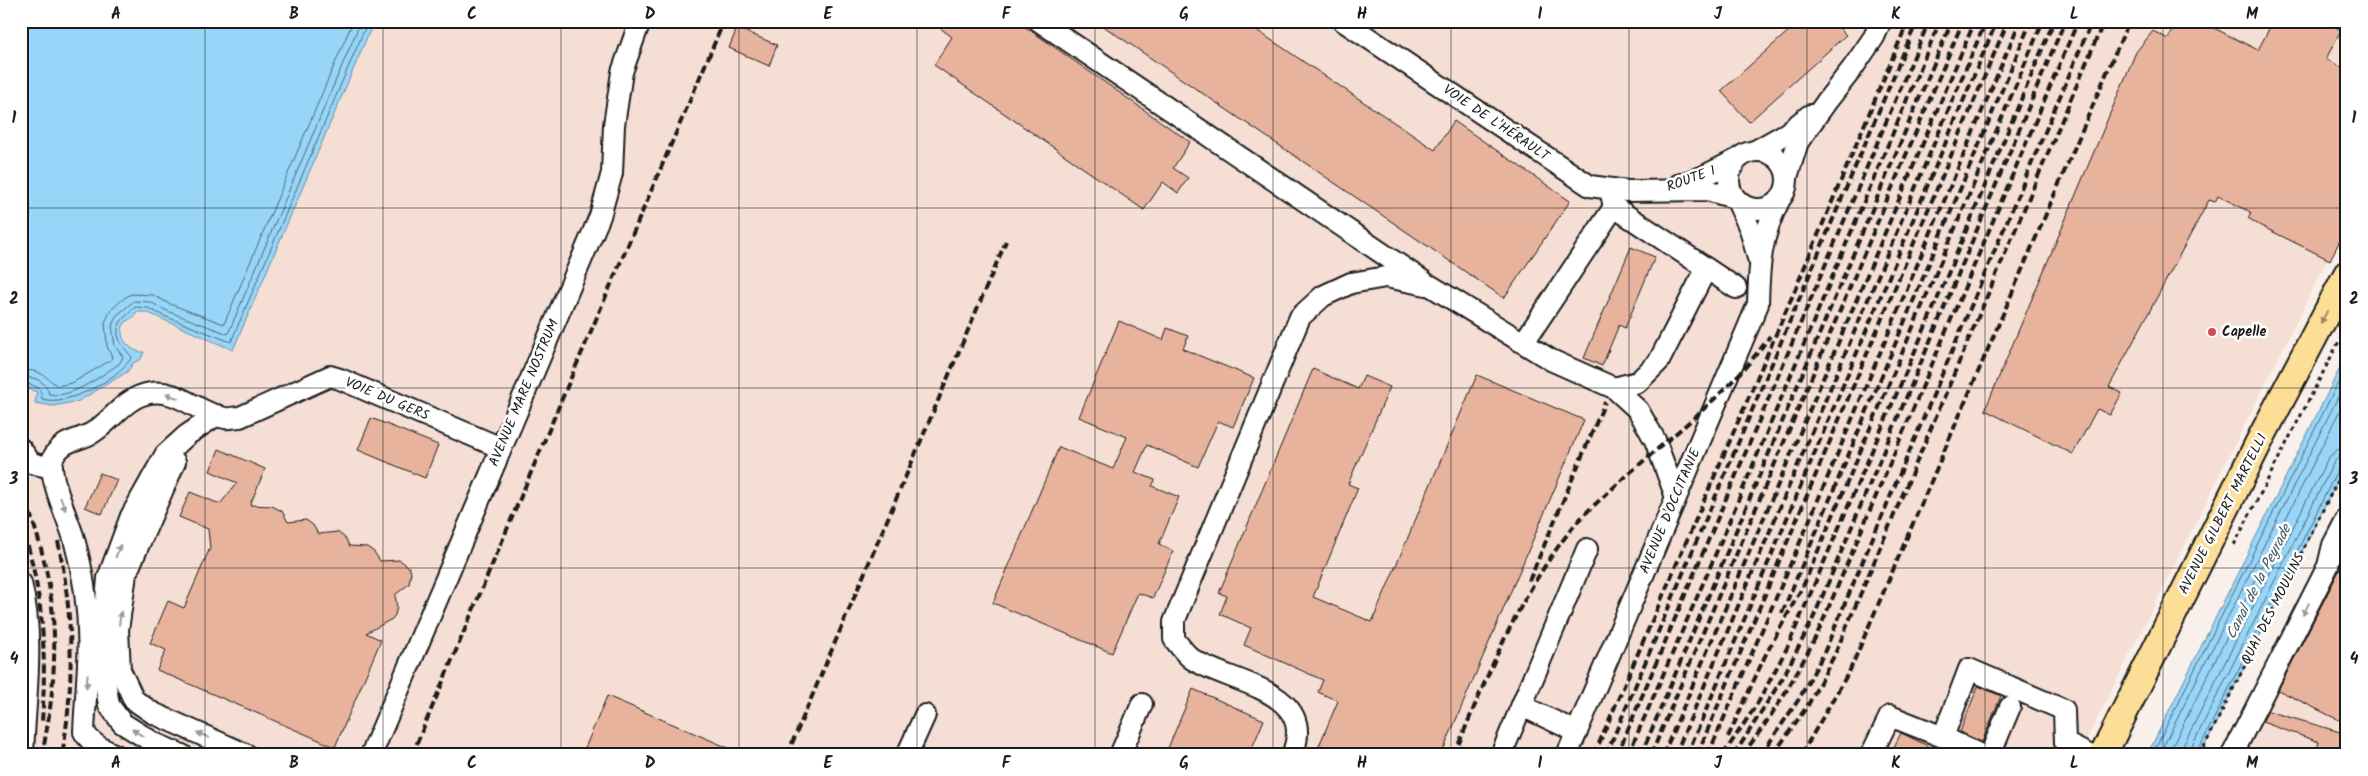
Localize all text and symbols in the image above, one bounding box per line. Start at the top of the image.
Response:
text: A [111,2,121,27]
text: B [289,2,299,27]
text: C [467,2,477,27]
text: D [645,2,656,27]
text: E [824,2,834,27]
text: F [1002,2,1012,27]
text: G [1179,2,1189,27]
text: H [1357,2,1367,27]
text: I [1538,2,1543,27]
text: J [1714,2,1723,27]
text: K [1891,2,1901,27]
text: L [2070,2,2078,27]
text: M [2246,2,2259,27]
street label: VOIE DE L'HÉRAULT [1438,79,1555,168]
text: 1 [12,106,17,131]
text: 1 [2352,106,2357,131]
street label: ROUTE I [1663,160,1719,198]
text: 2 [9,287,19,312]
text: 2 [2349,287,2359,312]
one-way arrow [2320,310,2328,324]
street label: AVENUE MARE NOSTRUM [483,316,565,470]
place label: Capelle [2222,321,2267,343]
marker: Capelle [2206,326,2218,338]
street label: VOIE DU GERS [341,371,433,427]
one-way arrow [164,392,179,400]
street label: AVENUE GILBERT MARTELLI [2173,430,2273,598]
street label: AVENUE D'OCCITANIE [1634,444,1707,577]
text: 3 [9,467,19,492]
text: 3 [2349,467,2359,492]
one-way arrow [59,497,67,511]
water label: Canal de la Peyrade [2220,519,2299,644]
one-way arrow [114,543,122,558]
street label: QUAI DES MOULINS [2235,549,2311,669]
one-way arrow [2302,602,2310,617]
one-way arrow [116,610,124,626]
text: 4 [10,647,19,672]
text: 4 [2350,647,2359,672]
one-way arrow [83,673,91,689]
one-way arrow [132,728,145,738]
one-way arrow [196,731,210,739]
text: A [111,751,121,776]
text: B [289,751,299,776]
text: C [467,751,477,776]
text: D [645,751,656,776]
text: E [824,751,834,776]
text: F [1002,751,1012,776]
text: G [1179,751,1189,776]
text: H [1357,751,1367,776]
text: I [1538,751,1543,776]
text: J [1714,751,1723,776]
text: K [1891,751,1901,776]
text: L [2070,751,2078,776]
text: M [2246,751,2259,776]

